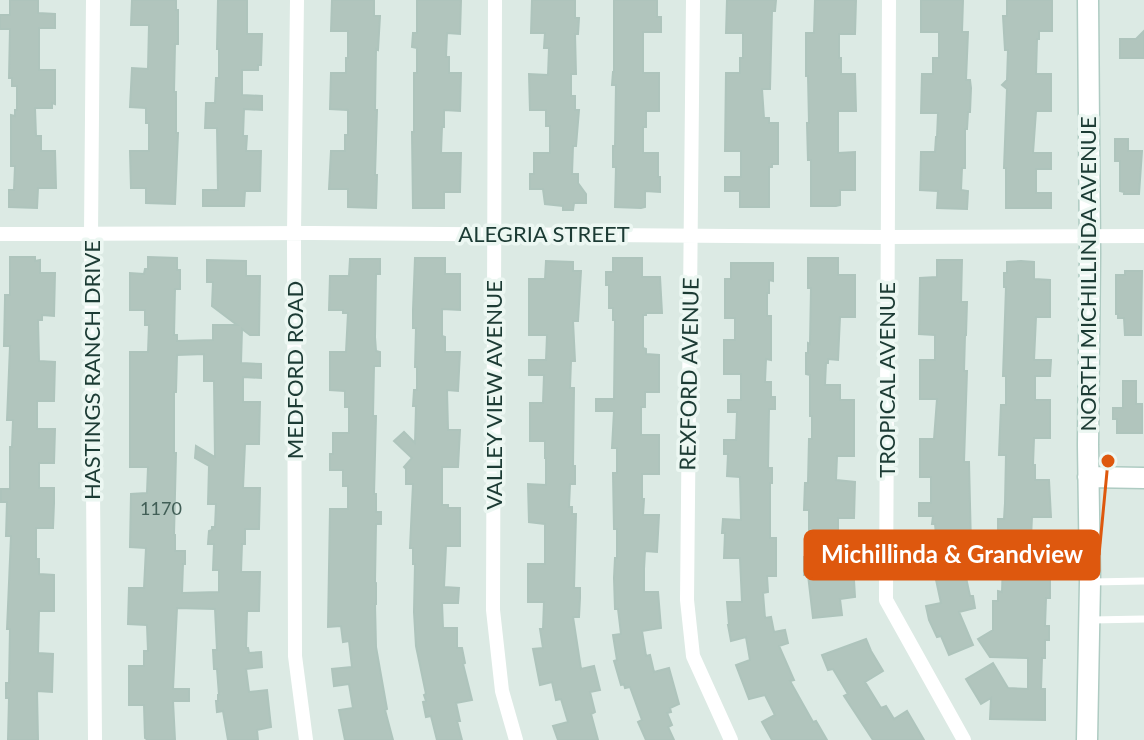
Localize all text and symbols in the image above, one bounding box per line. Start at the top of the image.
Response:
street label: NORTH MICHILLINDA AVENUE [1074,116,1101,432]
street label: ALEGRIA STREET [458,220,630,247]
street label: HASTINGS RANCH DRIVE [78,240,105,500]
street label: REXFORD AVENUE [673,277,704,471]
street label: VALLEY VIEW AVENUE [480,280,507,510]
street label: MEDFORD ROAD [281,281,308,459]
street label: TROPICAL AVENUE [873,282,900,478]
house number: 1170 [140,497,182,519]
callout: Michillinda & Grandview [805,531,1099,579]
text: Michillinda & Grandview [821,539,1084,568]

